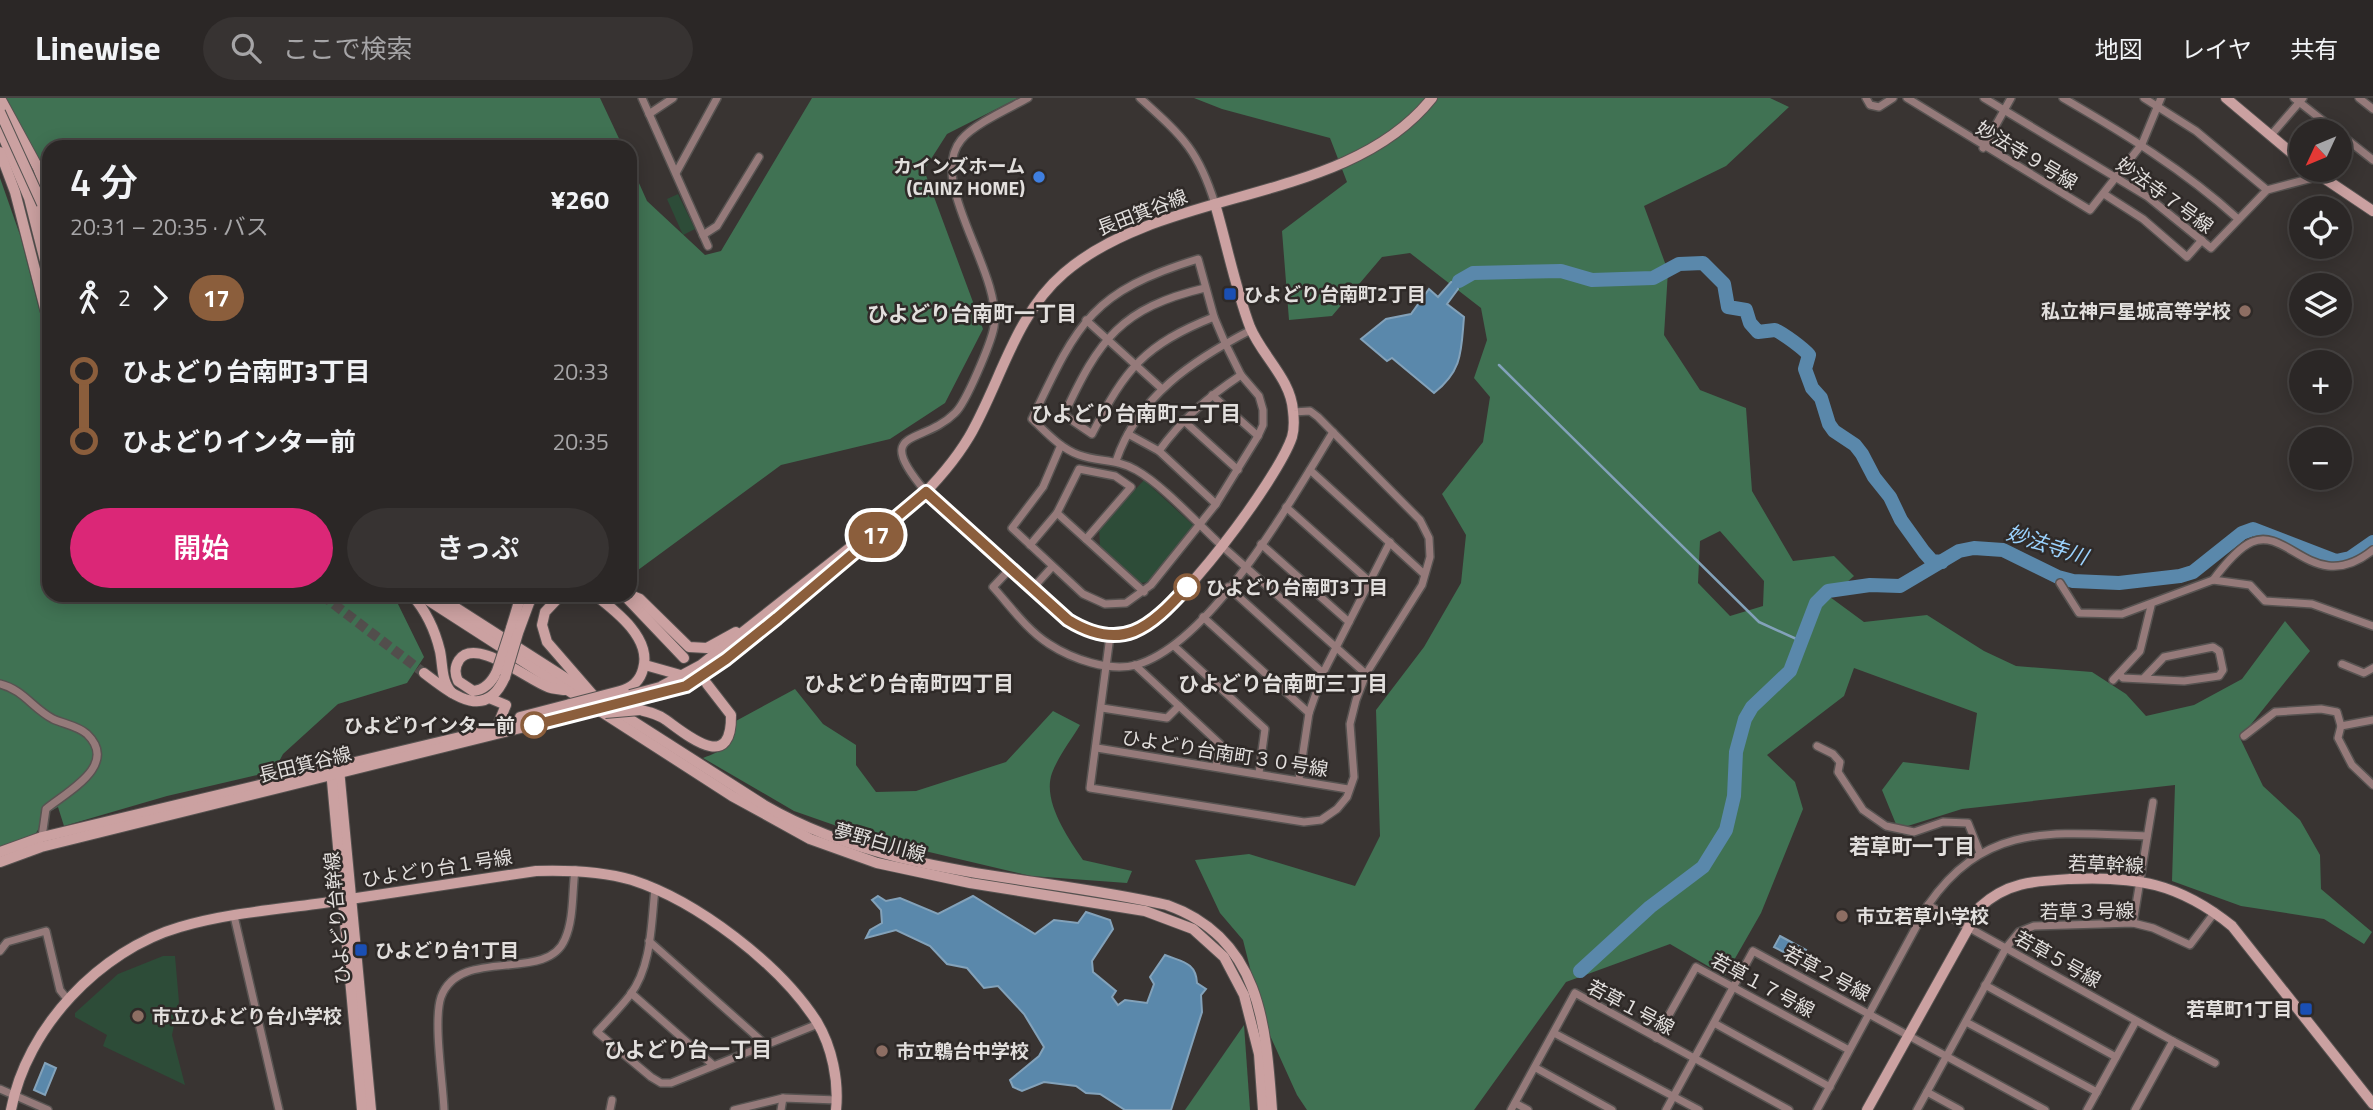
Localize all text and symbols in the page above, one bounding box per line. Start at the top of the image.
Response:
search box [203,17,693,80]
text: Linewise [35,23,161,73]
icon: search [227,29,265,67]
text: ここで検索 [283,29,413,68]
text: 地図 [2095,31,2143,67]
text: レイヤ [2181,31,2252,67]
text: 共有 [2290,31,2338,67]
street label: 妙法寺９号線 [1971,113,2084,196]
north arrow [2289,119,2352,182]
map controls [2289,119,2352,490]
street label: 妙法寺７号線 [2111,149,2220,240]
place label: カインズホーム (CAINZ HOME) [893,151,1025,202]
text: 4 分 [70,153,138,211]
marker: カインズホーム (CAINZ HOME) [1031,169,1047,185]
text: ¥260 [551,180,609,219]
street label: 長田箕谷線 [1092,181,1191,242]
button: locate [2289,196,2352,259]
text: 20:31 – 20:35 · バス [70,209,269,244]
button: layers [2289,273,2352,336]
icon: walk [70,279,108,317]
icon: forward [141,279,179,317]
place label: ひよどり台南町2丁目 [1244,279,1426,308]
text: 2 [118,280,131,315]
text: 17 [203,280,230,316]
marker: ひよどり台南町2丁目 [1222,286,1238,302]
place label: 私立神戸星城高等学校 [2041,296,2231,325]
district label: ひよどり台南町一丁目 [867,297,1077,329]
marker: 私立神戸星城高等学校 [2237,303,2253,319]
button: + [2289,350,2352,413]
text: ひよどり台南町3丁目 [122,352,371,391]
text: 20:33 [552,354,609,389]
district label: ひよどり台南町二丁目 [1031,397,1241,429]
text: ひよどりインター前 [122,422,356,461]
text: 20:35 [552,424,609,459]
button: − [2289,427,2352,490]
button: 開始 [70,508,333,588]
button: きっぷ [347,508,609,588]
line badge: 17 [844,512,908,558]
water label: 妙法寺川 [2002,516,2094,573]
text: 17 [863,517,889,553]
place label: ひよどり台南町3丁目 [1206,572,1388,601]
marker: ひよどり台南町3丁目 [1174,574,1200,600]
district label: ひよどり台南町四丁目 [804,667,1014,699]
district label: ひよどり台南町三丁目 [1178,667,1388,699]
place label: ひよどりインター前 [344,710,515,739]
marker: ひよどりインター前 [521,712,547,738]
street label: ひよどり台南町３０号線 [1120,722,1331,783]
street label: 長田箕谷線 [255,738,354,789]
street label: 夢野白川線 [830,814,930,869]
district label: 若草町一丁目 [1849,830,1975,862]
street label: ひよどり台１号線 [360,841,514,894]
street label: 若草幹線 [2068,848,2145,879]
street label: ひよどり台幹線 [316,851,357,986]
street label: 若草３号線 [2039,895,2135,926]
place label: 市立若草小学校 [1856,901,1989,930]
marker: 市立若草小学校 [1834,908,1850,924]
street label: 若草５号線 [2010,923,2107,994]
place label: ひよどり台1丁目 [375,935,519,964]
street label: 若草２号線 [1778,937,1876,1008]
marker: ひよどり台1丁目 [353,942,369,958]
street label: 若草１７号線 [1706,945,1820,1024]
street label: 若草１号線 [1582,971,1680,1042]
place label: 若草町1丁目 [2186,994,2292,1023]
place label: 市立ひよどり台小学校 [152,1001,342,1030]
marker: 若草町1丁目 [2298,1001,2314,1017]
marker: 市立ひよどり台小学校 [130,1008,146,1024]
district label: ひよどり台一丁目 [604,1033,772,1065]
place label: 市立鵯台中学校 [896,1036,1029,1065]
marker: 市立鵯台中学校 [874,1043,890,1059]

